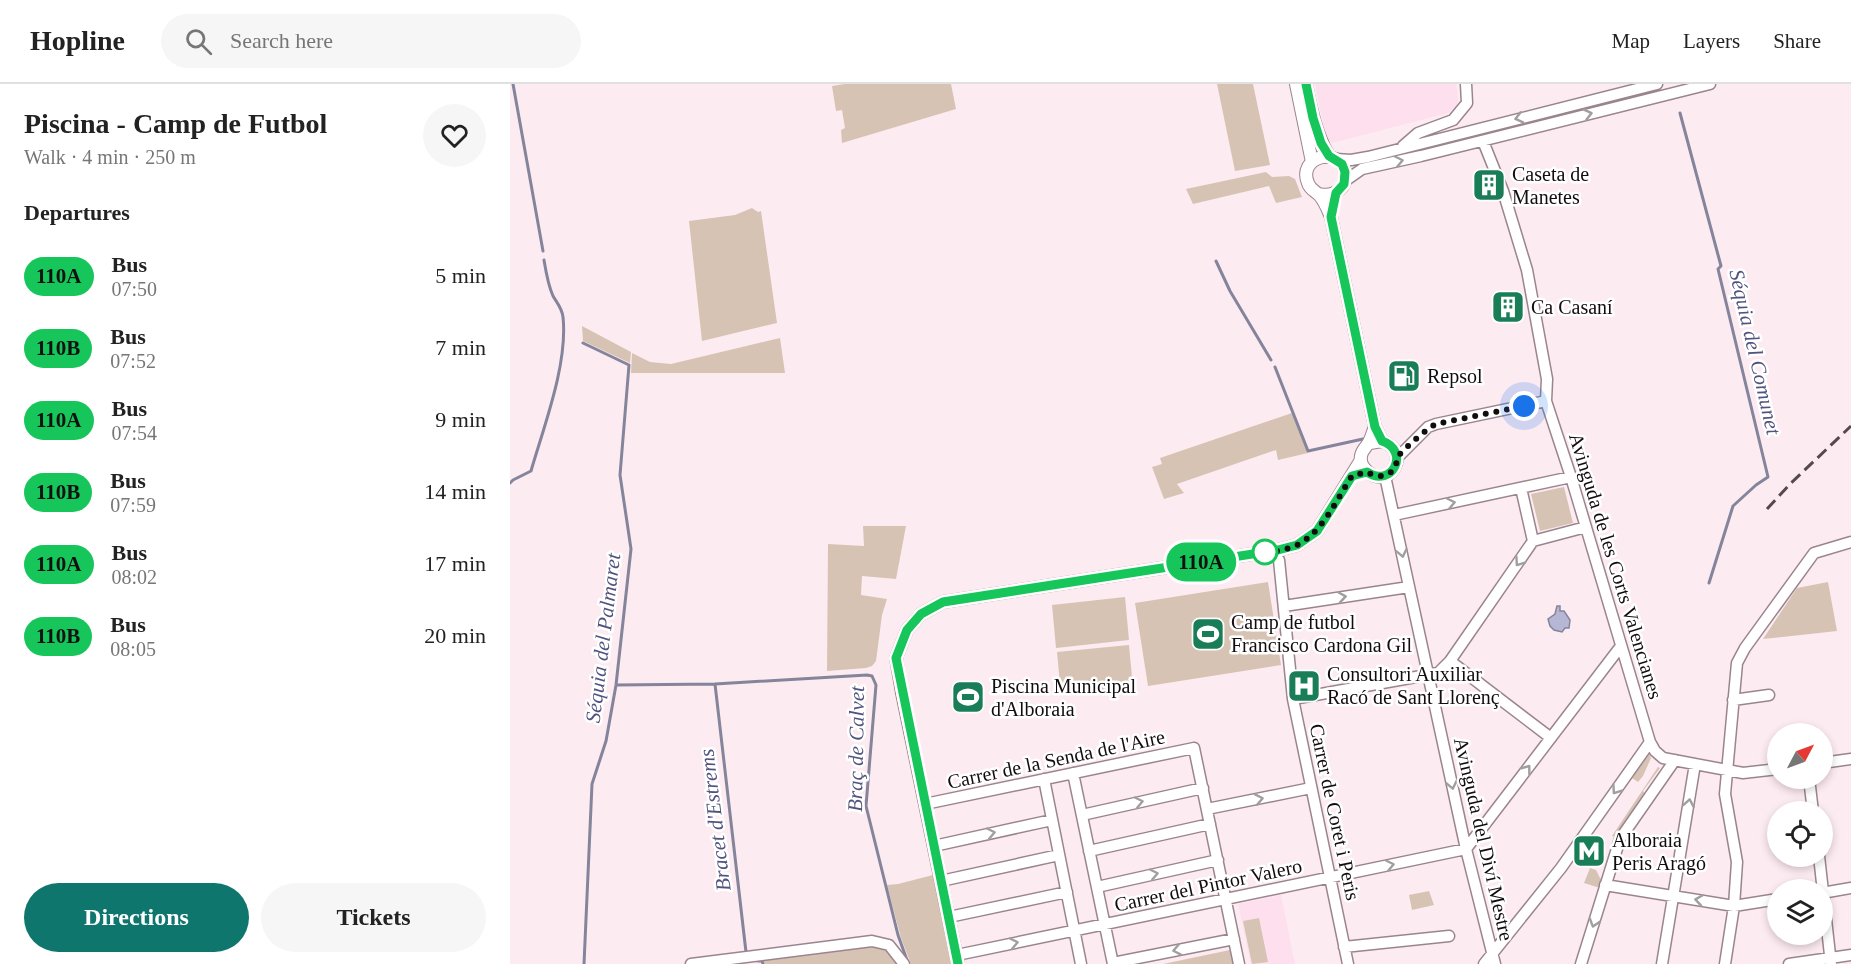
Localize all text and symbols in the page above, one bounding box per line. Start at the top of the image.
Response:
search box [161,14,581,68]
text: Hopline [30,25,125,56]
icon: search [182,25,215,58]
text: Search here [230,28,333,53]
text: Map [1612,29,1650,53]
text: Layers [1683,29,1740,53]
text: Share [1773,29,1821,53]
button: heart [423,104,486,167]
text: Piscina - Camp de Futbol [24,108,327,139]
one-way arrow [1583,109,1593,122]
one-way arrow [1514,111,1524,124]
text: Walk · 4 min · 250 m [24,146,196,168]
one-way arrow [1393,155,1403,168]
place label: Caseta de Manetes [1512,163,1589,208]
building icon: Caseta de Manetes [1471,167,1507,203]
text: Departures [24,200,130,225]
text: Bus [112,252,147,277]
text: 5 min [435,263,486,288]
text: 110A [36,264,82,288]
water label: Séquia del Comunet [1724,267,1786,438]
text: 07:50 [112,278,157,300]
building icon: Ca Casaní [1490,289,1526,325]
place label: Ca Casaní [1531,296,1613,318]
text: Bus [110,324,146,349]
text: 7 min [435,335,486,360]
text: 110B [36,336,80,360]
text: 07:52 [110,350,156,372]
fuel station icon: Repsol [1386,358,1422,394]
place label: Repsol [1427,365,1483,388]
your location [1509,391,1539,421]
text: Bus [112,396,147,421]
text: 9 min [435,407,486,432]
text: 110A [36,408,82,432]
text: 07:54 [112,422,157,444]
street label: Avinguda de les Corts Valencianes [1564,430,1667,702]
text: Bus [110,468,146,493]
text: 14 min [424,479,486,504]
text: 110B [36,480,80,504]
text: 07:59 [110,494,156,516]
one-way arrow [1446,497,1456,510]
unlabelled marker [1252,539,1278,565]
text: Bus [112,540,147,565]
line badge: 110A [1159,542,1243,582]
one-way arrow [1395,548,1408,558]
text: 110A [1178,550,1224,574]
text: 17 min [424,551,486,576]
water label: Séquia del Palmaret [581,551,625,724]
text: 110A [36,552,82,576]
one-way arrow [1515,555,1526,566]
text: 08:02 [112,566,157,588]
one-way arrow [1337,592,1346,604]
place label: Camp de futbol Francisco Cardona Gil [1231,611,1413,656]
text: Bus [110,612,146,637]
sports icon: Camp de futbol Francisco Cardona Gil [1190,616,1226,652]
text: 20 min [424,623,486,648]
text: 110B [36,624,80,648]
text: 08:05 [110,638,156,660]
place label: Consultori Auxiliar Racó de Sant Llorenç [1327,663,1500,709]
hospital icon: Consultori Auxiliar Racó de Sant Llorenç [1286,668,1322,704]
place label: Piscina Municipal d'Alboraia [991,675,1136,720]
sports icon: Piscina Municipal d'Alboraia [950,679,986,715]
water label: Braç de Calvet [843,685,869,812]
street label: Carrer de Coret i Peris [1306,722,1365,902]
north arrow [1767,723,1833,789]
map controls [1767,723,1833,945]
street label: Carrer de la Senda de l'Aire [945,725,1167,793]
street label: Avinguda del Diví Mestre [1449,735,1518,943]
water label: Bracet d'Estrems [694,748,736,892]
one-way arrow [1520,765,1531,776]
one-way arrow [1445,780,1458,790]
one-way arrow [1612,783,1623,794]
one-way arrow [1254,793,1264,806]
one-way arrow [1134,796,1144,809]
one-way arrow [1682,798,1695,808]
button: locate [1767,801,1833,867]
one-way arrow [986,828,996,841]
place label: Alboraia Peris Aragó [1612,829,1706,875]
metro station icon: Alboraia Peris Aragó [1571,833,1607,869]
street label: Carrer del Pintor Valero [1112,854,1304,916]
one-way arrow [1385,859,1395,872]
one-way arrow [1149,868,1159,881]
button: layers [1767,879,1833,945]
button: Directions [24,883,249,952]
button: Tickets [261,883,486,952]
one-way arrow [1694,894,1704,907]
one-way arrow [1588,917,1601,928]
one-way arrow [1009,937,1019,950]
one-way arrow [1172,943,1182,956]

